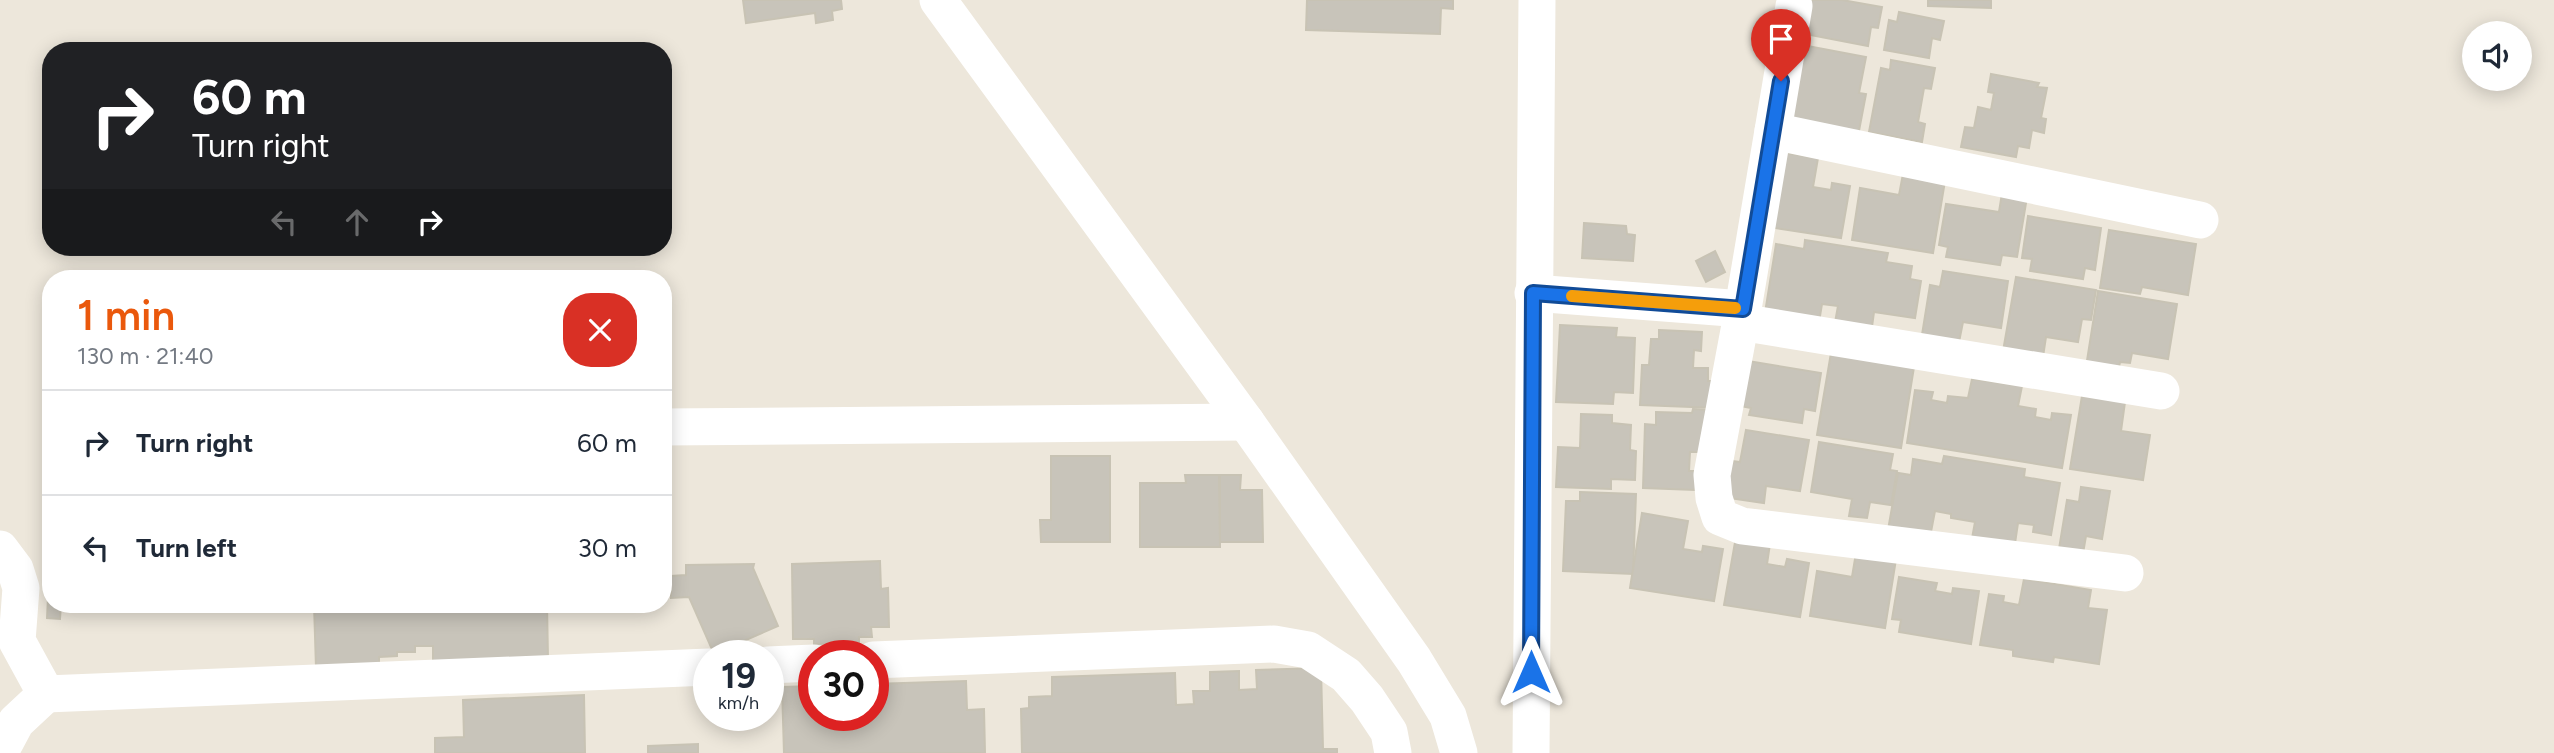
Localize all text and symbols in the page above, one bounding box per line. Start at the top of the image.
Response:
pin [1751,9,1811,81]
icon: arrive [1762,20,1800,58]
map controls [2462,21,2532,91]
button: sound [2462,21,2532,91]
text: 60 m [192,67,307,126]
icon: right [77,70,168,161]
text: Turn right [192,127,330,165]
icon: left [265,203,303,241]
icon: ahead [338,203,376,241]
icon: right [411,203,449,241]
text: 1 min [77,290,175,341]
button: close [563,293,637,367]
text: 130 m · 21:40 [77,342,213,370]
icon: right [77,424,115,462]
text: Turn right [136,427,253,459]
text: 60 m [577,427,637,459]
icon: left [77,529,115,567]
text: Turn left [136,532,237,564]
text: 30 m [578,532,637,564]
position arrow [1494,635,1568,709]
speed limit sign: 30 [798,640,889,731]
text: 19 [721,655,756,697]
text: km/h [718,692,759,714]

